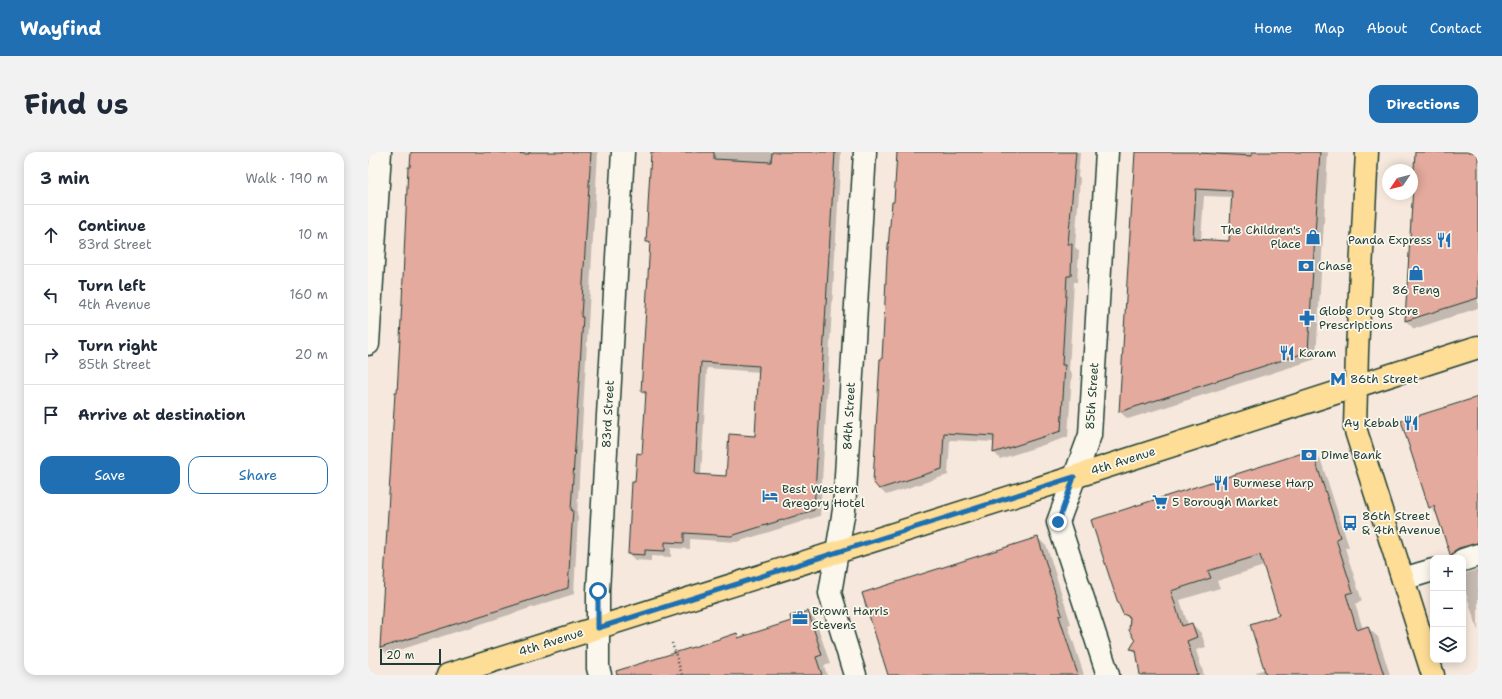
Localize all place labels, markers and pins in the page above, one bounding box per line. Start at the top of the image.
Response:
place label: The Children's Place [1220,222,1301,252]
shop icon: The Children's Place [1304,228,1322,246]
restaurant icon: Panda Express [1435,231,1453,249]
place label: Panda Express [1348,232,1432,248]
bank icon: Chase [1297,257,1315,275]
place label: Chase [1318,258,1353,274]
shop icon: 86 Feng [1407,264,1425,282]
place label: 86 Feng [1392,282,1440,298]
place label: Globe Drug Store Prescriptions [1319,303,1419,333]
pharmacy icon: Globe Drug Store Prescriptions [1298,309,1316,327]
restaurant icon: Karam [1278,344,1296,362]
place label: Karam [1299,345,1336,361]
metro station icon: 86th Street [1329,370,1347,388]
place label: 86th Street [1350,371,1418,387]
restaurant icon: Ay Kebab [1402,414,1420,432]
place label: Ay Kebab [1344,415,1399,431]
bank icon: Dime Bank [1300,446,1318,464]
place label: Dime Bank [1321,447,1382,463]
restaurant icon: Burmese Harp [1212,474,1230,492]
place label: Burmese Harp [1233,475,1314,491]
place label: Best Western Gregory Hotel [782,481,865,511]
hotel icon: Best Western Gregory Hotel [761,487,779,505]
supermarket icon: 5 Borough Market [1151,493,1169,511]
place label: 5 Borough Market [1172,494,1278,510]
place label: 86th Street & 4th Avenue [1362,508,1441,538]
bus stop icon: 86th Street & 4th Avenue [1341,514,1359,532]
place label: Brown Harris Stevens [812,603,889,633]
office icon: Brown Harris Stevens [791,609,809,627]

